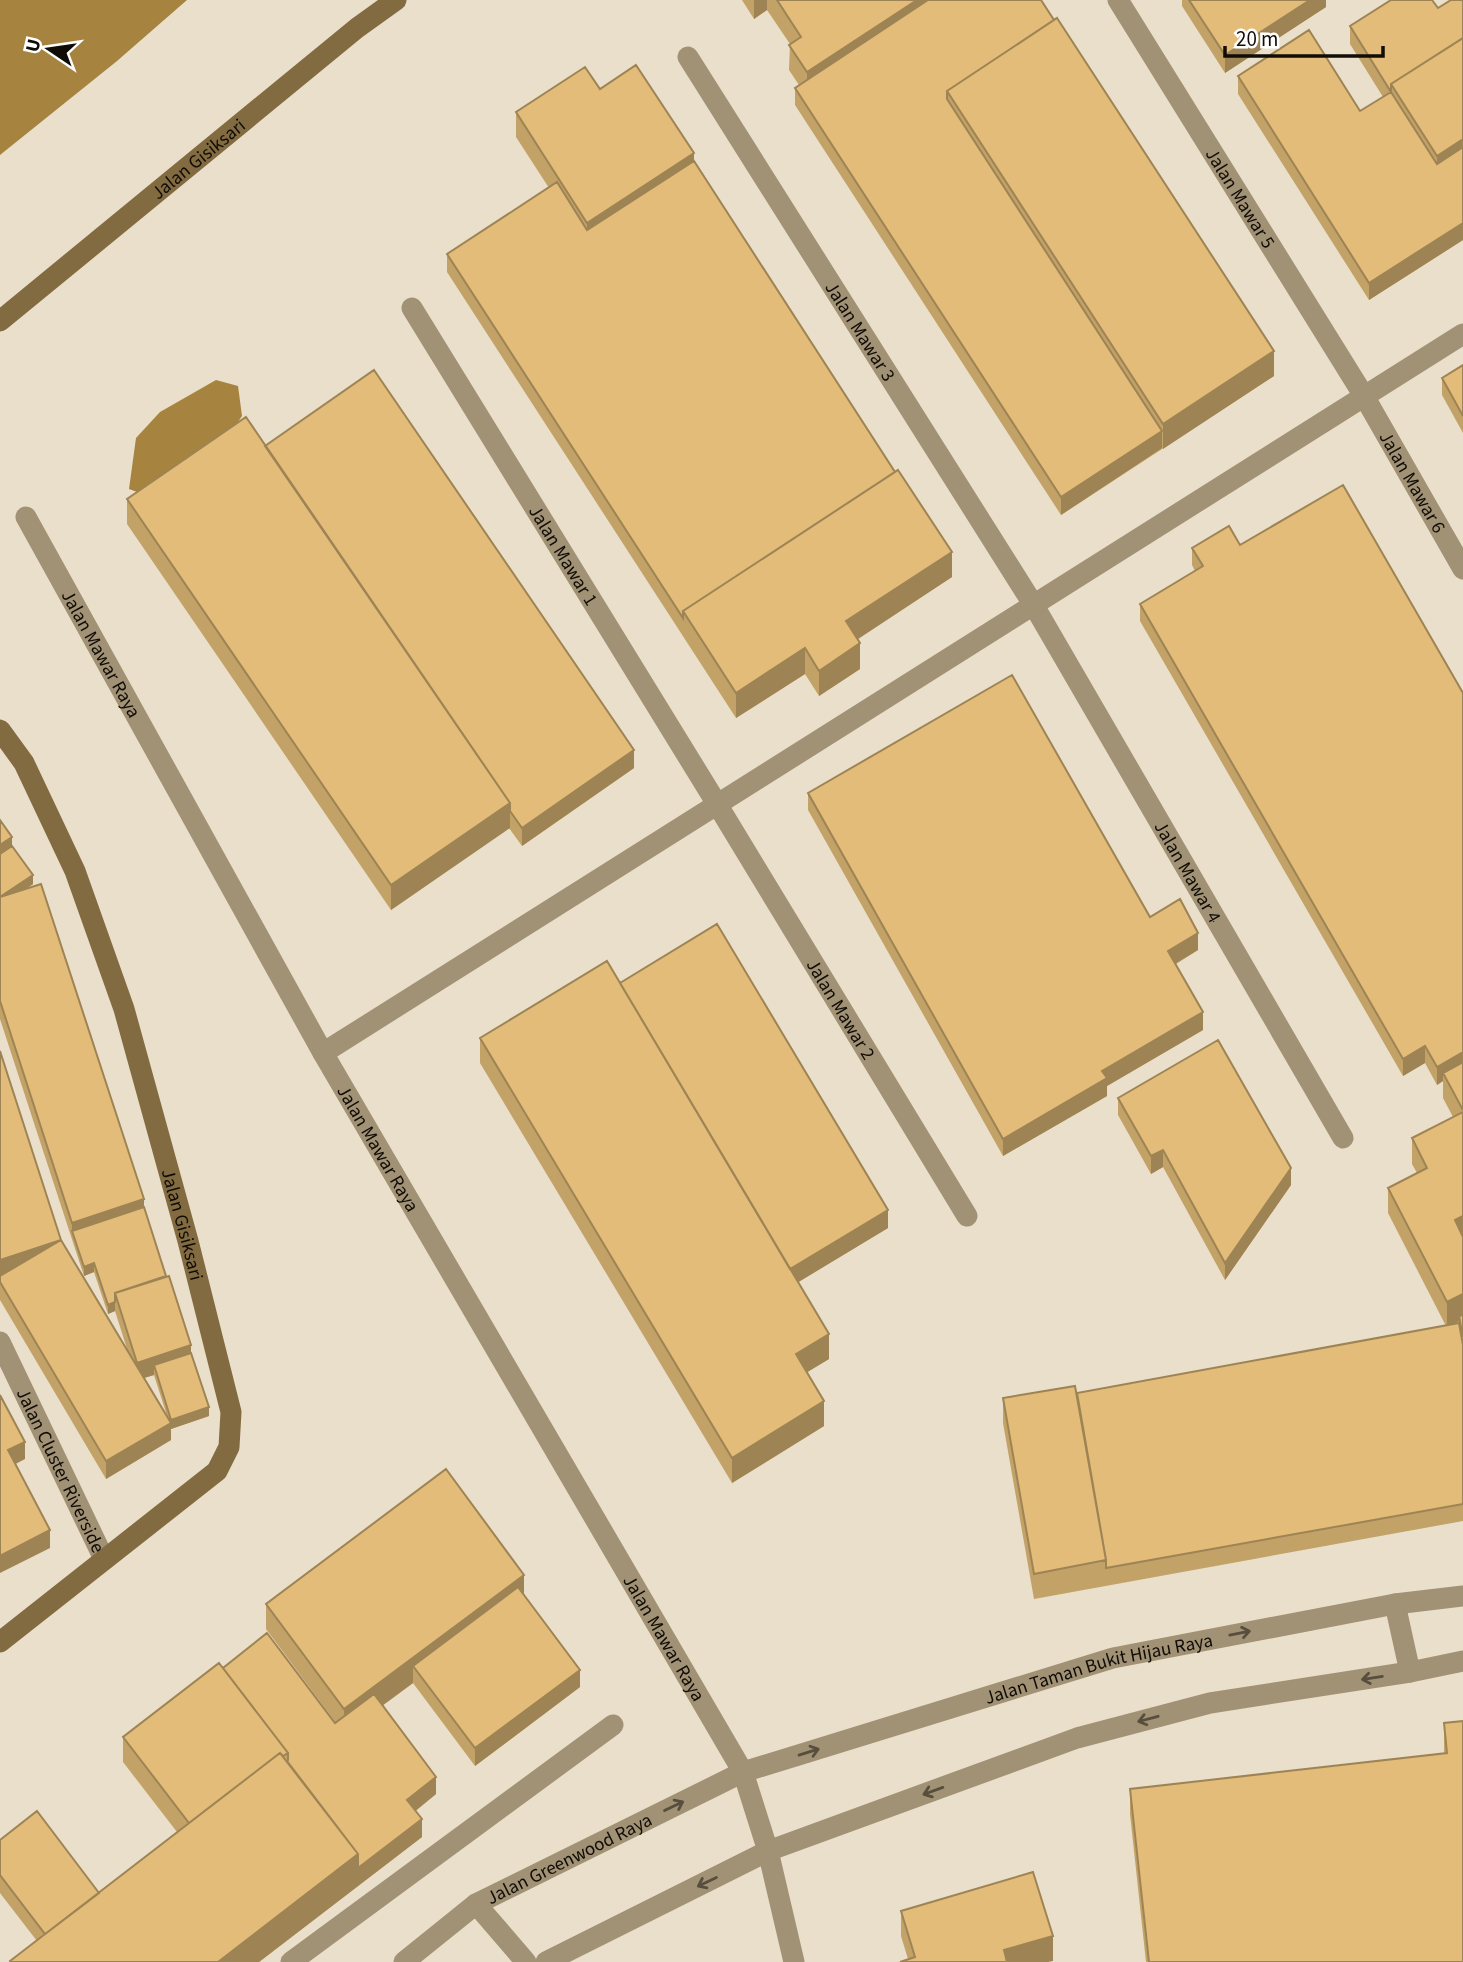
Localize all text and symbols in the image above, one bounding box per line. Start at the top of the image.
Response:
north arrow [14,14,84,84]
scale bar [1225,14,1382,58]
text: 20 m [1236,24,1278,54]
text: U [19,36,48,55]
street label: Jalan Gisiksari [146,113,252,207]
street label: Jalan Mawar 5 [1198,143,1281,254]
street label: Jalan Mawar 3 [818,277,901,387]
street label: Jalan Mawar 6 [1372,426,1452,539]
street label: Jalan Mawar 1 [521,500,604,611]
street label: Jalan Mawar Raya [54,585,147,723]
street label: Jalan Mawar 4 [1147,816,1227,928]
street label: Jalan Mawar 2 [799,954,881,1065]
street label: Jalan Mawar Raya [330,1081,425,1217]
street label: Jalan Gisiksari [154,1166,209,1283]
street label: Jalan Cluster Riverside [9,1384,111,1558]
street label: Jalan Mawar Raya [616,1570,711,1707]
one-way arrow [1228,1626,1251,1640]
street label: Jalan Taman Bukit Hijau Raya [981,1627,1215,1712]
one-way arrow [1361,1672,1384,1685]
one-way arrow [1137,1713,1160,1726]
one-way arrow [797,1744,819,1757]
one-way arrow [922,1786,944,1798]
one-way arrow [663,1799,684,1813]
street label: Jalan Greenwood Raya [482,1807,657,1912]
one-way arrow [697,1875,718,1889]

